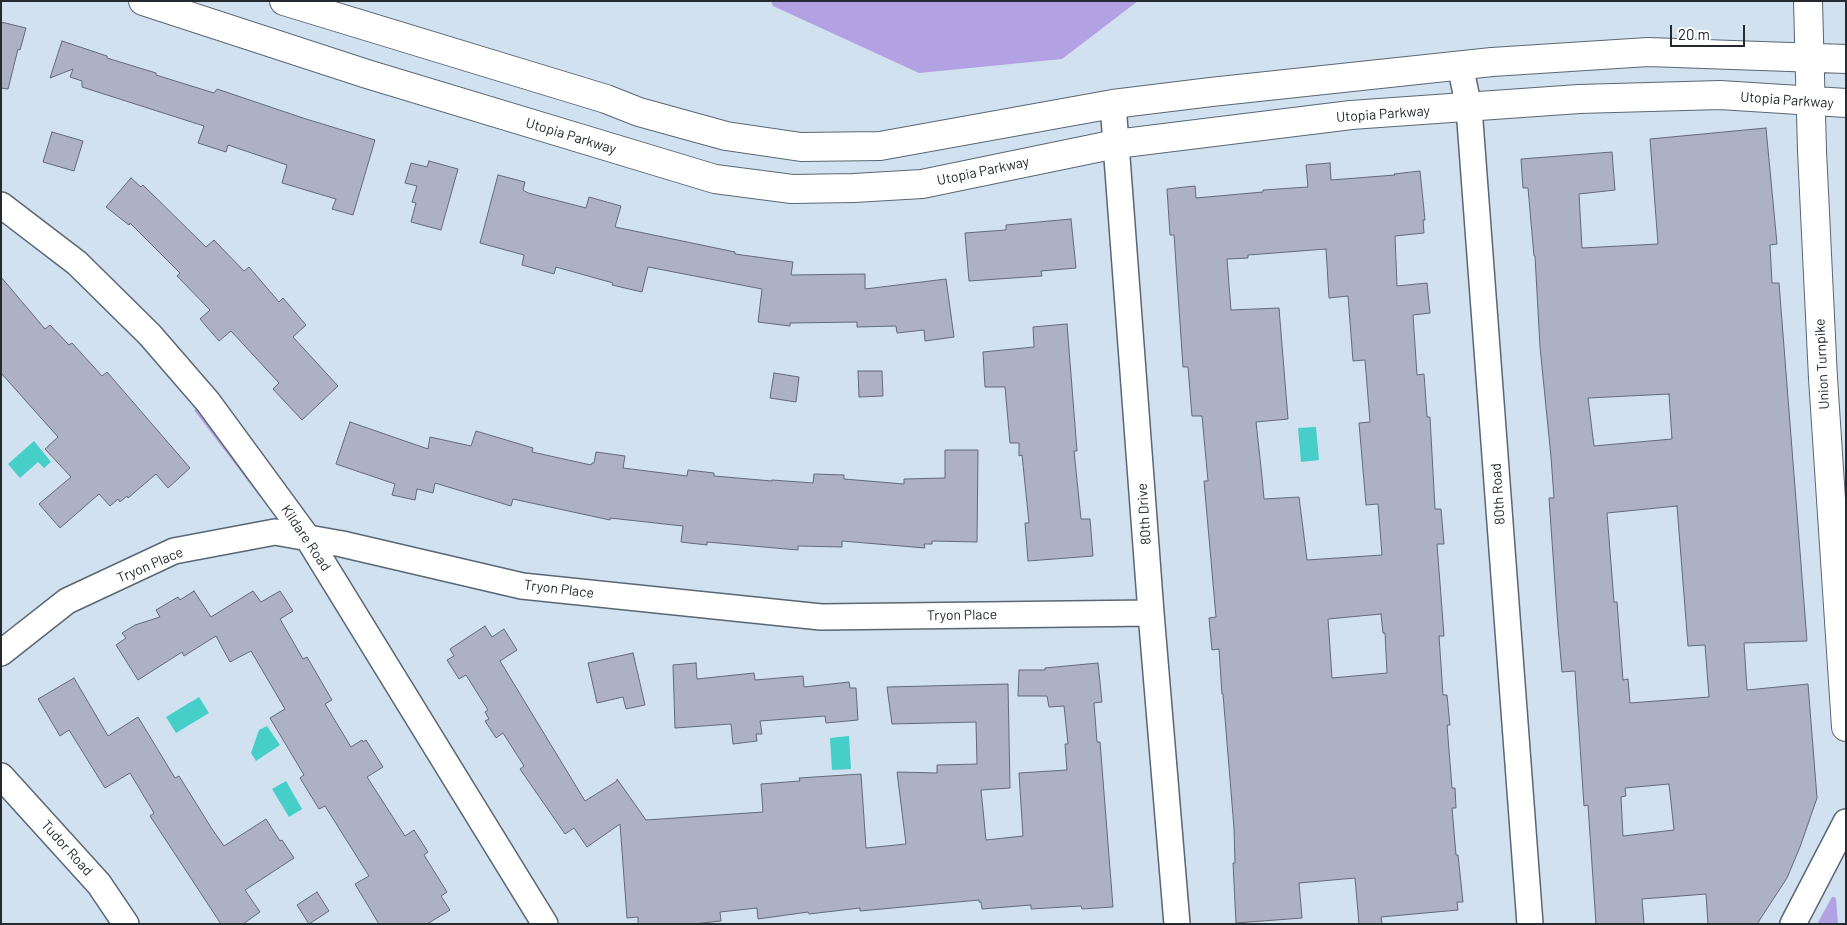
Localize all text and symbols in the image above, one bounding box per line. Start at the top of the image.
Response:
scale bar [1672,15,1747,47]
text: 20 m [1678,25,1710,43]
street label: Utopia Parkway [1740,88,1834,112]
street label: Utopia Parkway [1336,102,1430,126]
street label: Utopia Parkway [524,114,618,158]
street label: Utopia Parkway [935,153,1031,189]
street label: Union Turnpike [1811,318,1833,410]
street label: 80th Road [1487,463,1509,525]
street label: 80th Drive [1133,483,1155,545]
street label: Kildare Road [278,502,334,574]
street label: Tryon Place [114,544,186,586]
street label: Tryon Place [523,576,595,602]
street label: Tryon Place [927,606,997,624]
street label: Tudor Road [38,817,96,879]

